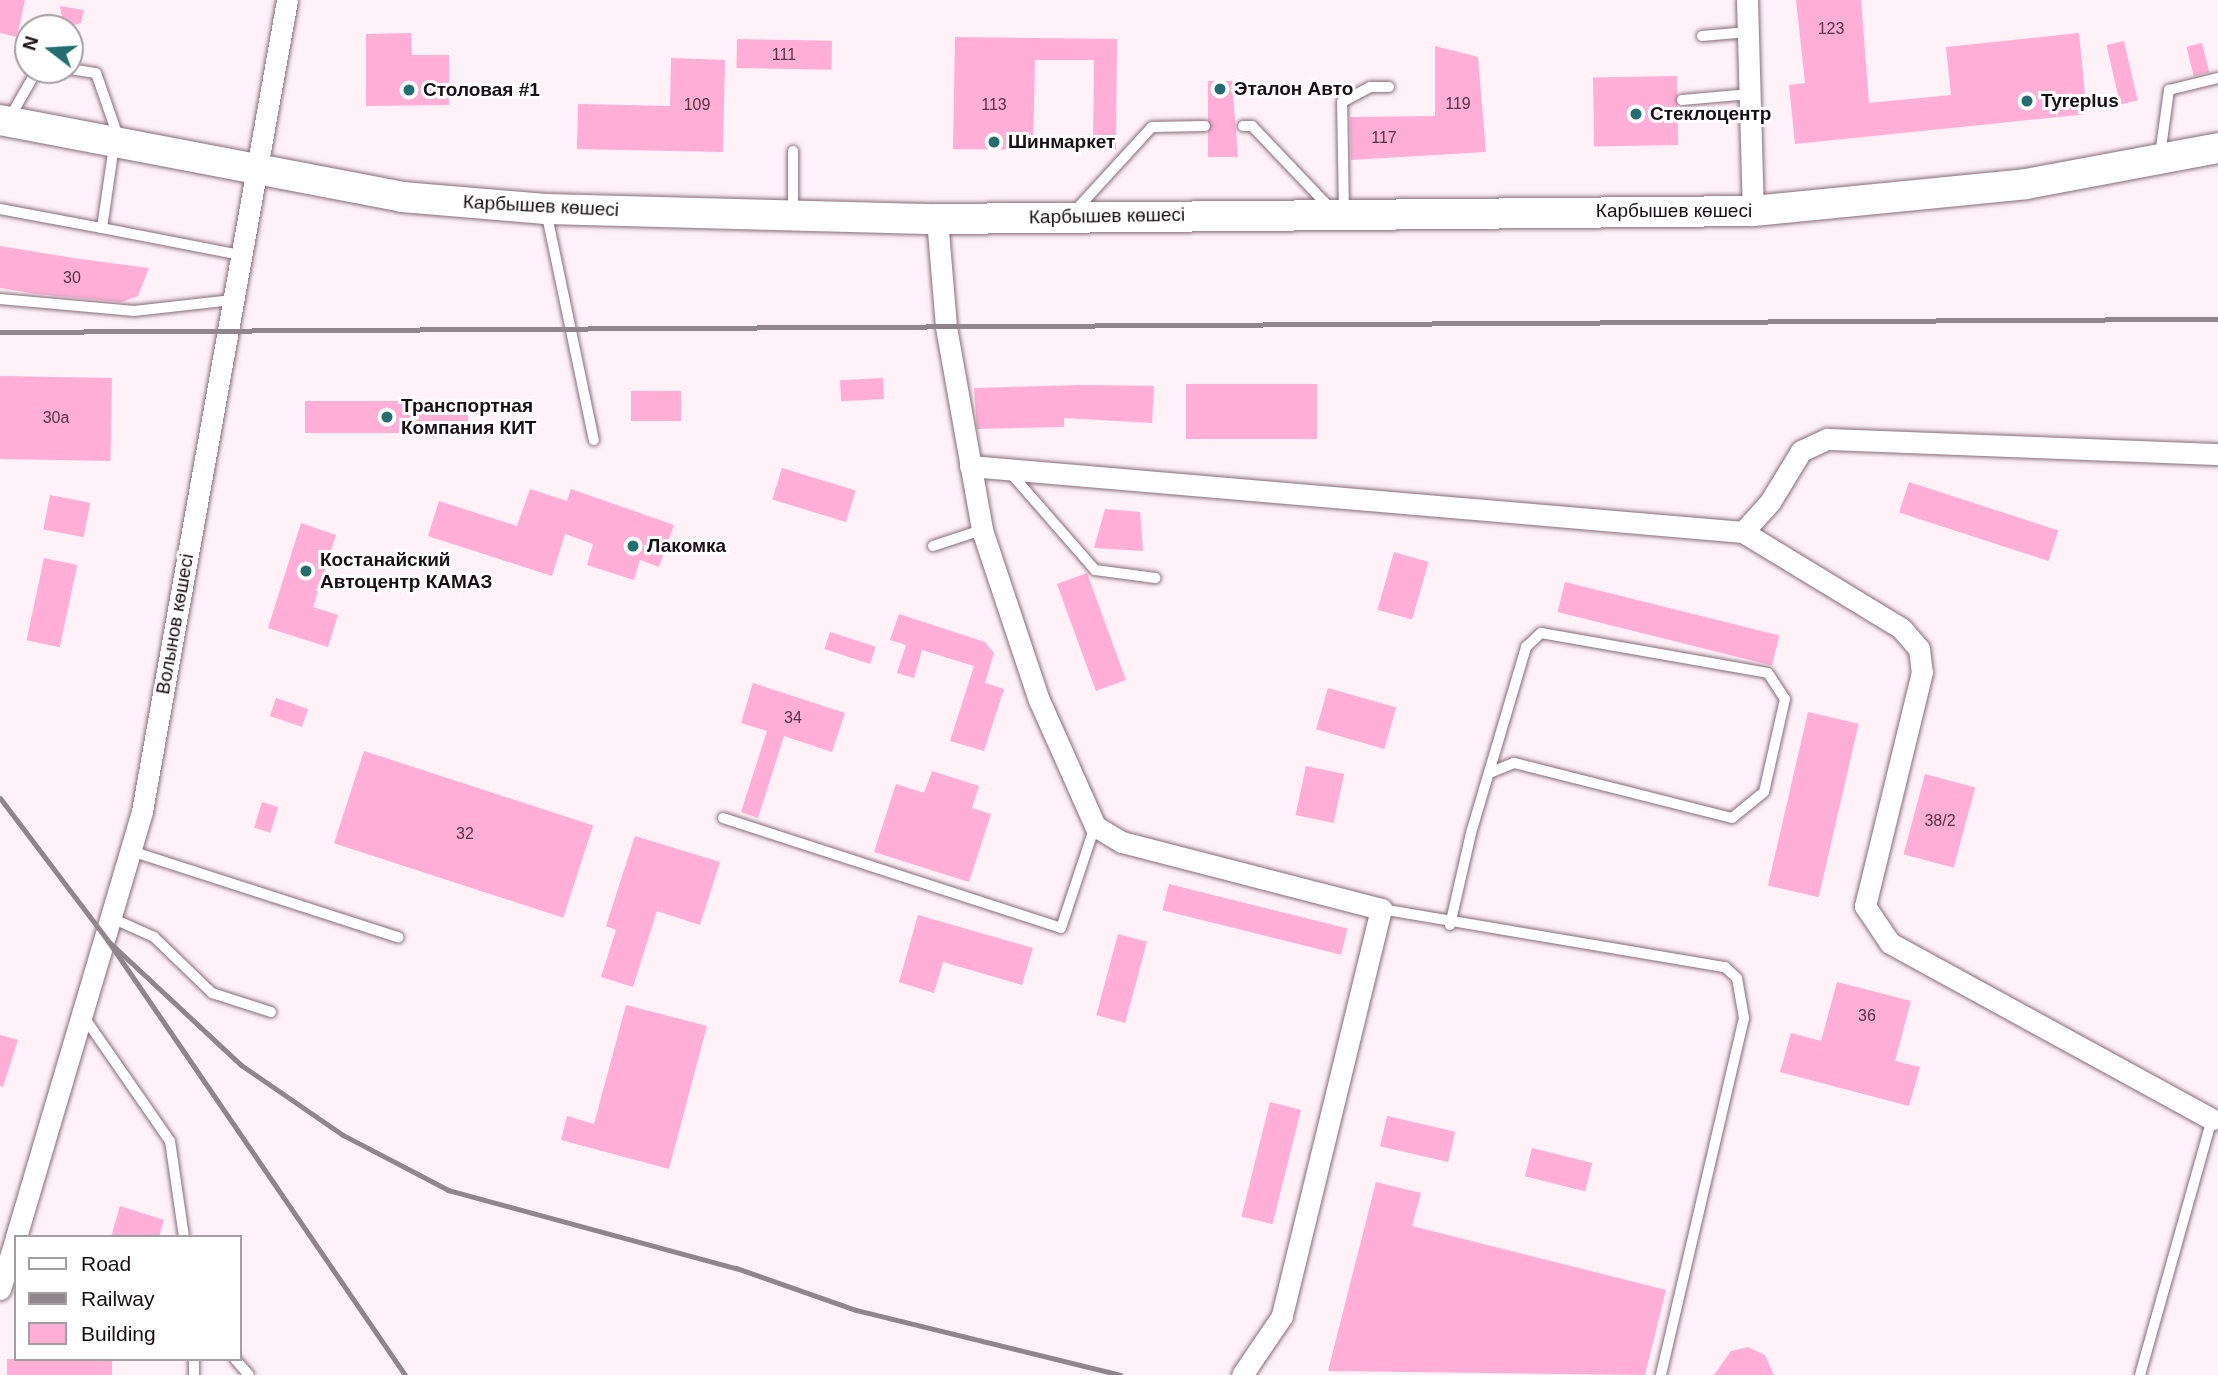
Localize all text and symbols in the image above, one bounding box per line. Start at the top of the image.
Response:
north arrow [14,14,84,84]
house number: 123 [1818,19,1844,39]
text: N [18,34,42,53]
house number: 111 [772,45,796,65]
place label: Эталон Авто [1234,78,1353,100]
place label: Столовая #1 [423,79,540,101]
marker: Эталон Авто [1212,81,1228,97]
marker: Столовая #1 [401,82,417,98]
place label: Tyreplus [2041,90,2119,112]
marker: Tyreplus [2019,93,2035,109]
house number: 119 [1445,94,1471,114]
house number: 109 [684,95,710,115]
house number: 113 [981,95,1007,115]
place label: Стеклоцентр [1650,103,1771,125]
marker: Стеклоцентр [1628,106,1644,122]
house number: 117 [1371,128,1397,148]
place label: Шинмаркет [1008,131,1115,153]
marker: Шинмаркет [986,134,1002,150]
street label: Карбышев көшесі [462,191,620,221]
street label: Карбышев көшесі [1596,200,1752,222]
street label: Карбышев көшесі [1029,203,1185,229]
house number: 30 [63,268,81,288]
place label: Транспортная Компания КИТ [401,395,536,439]
house number: 30а [43,408,69,428]
marker: Транспортная Компания КИТ [379,409,395,425]
place label: Лакомка [647,535,726,557]
marker: Лакомка [625,538,641,554]
place label: Костанайский Автоцентр КАМАЗ [320,549,492,593]
street label: Волынов көшесі [151,552,199,696]
marker: Костанайский Автоцентр КАМАЗ [298,563,314,579]
house number: 34 [784,708,802,728]
house number: 38/2 [1924,811,1956,831]
house number: 32 [456,824,474,844]
house number: 36 [1858,1006,1876,1026]
legend [14,1235,242,1361]
text: Road [81,1252,131,1275]
text: Railway [81,1287,155,1310]
text: Building [81,1322,156,1345]

